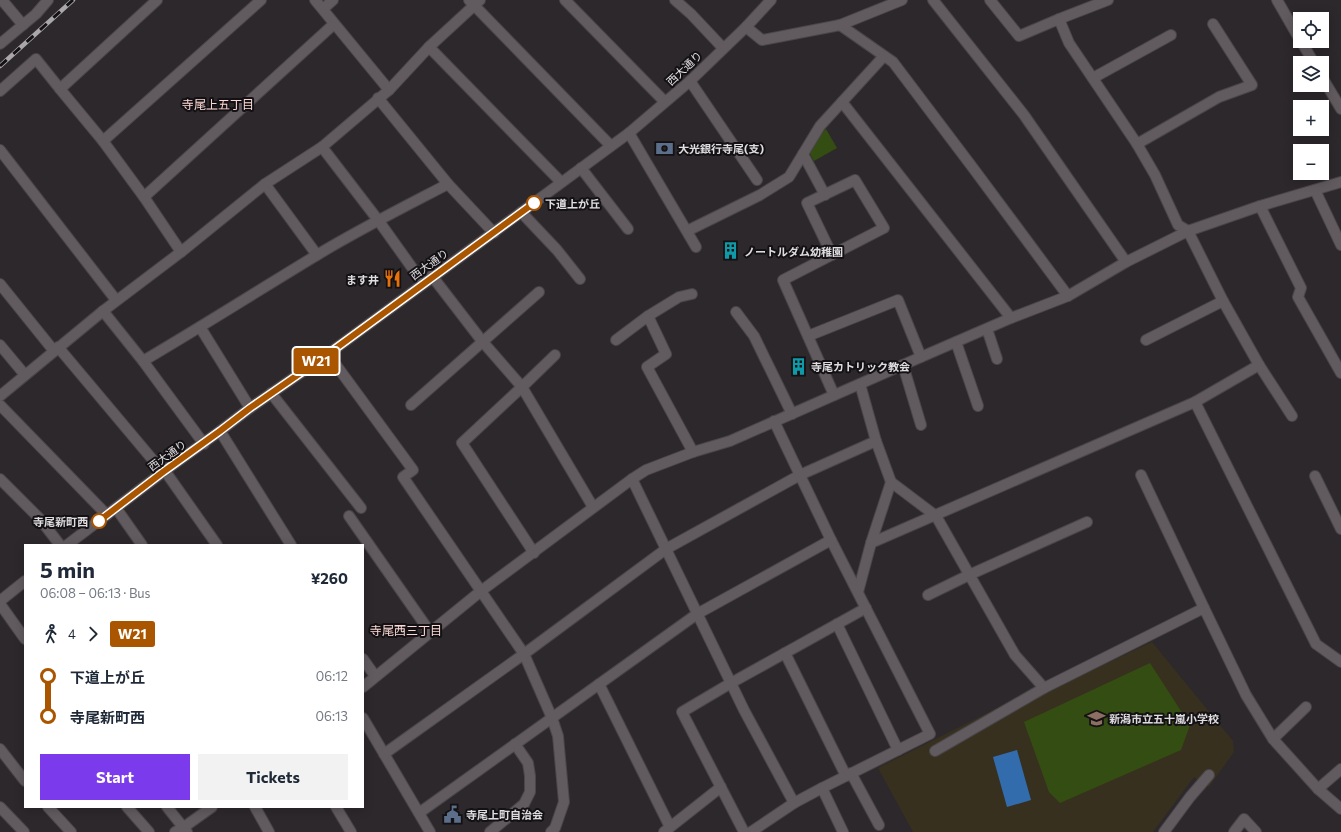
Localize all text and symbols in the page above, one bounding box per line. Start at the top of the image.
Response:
map controls [1293,12,1329,180]
button: locate [1293,12,1329,48]
street label: 西大通り [663,48,705,88]
button: layers [1293,56,1329,92]
district label: 寺尾上五丁目 [182,97,254,111]
button: + [1293,100,1329,136]
bank icon: 大光銀行寺尾(支) [655,138,675,158]
place label: 大光銀行寺尾(支) [678,142,765,155]
button: − [1293,144,1329,180]
marker: 下道上が丘 [526,195,542,211]
place label: 下道上が丘 [545,197,600,210]
building icon: ノートルダム幼稚園 [721,241,741,261]
place label: ノートルダム幼稚園 [744,245,843,258]
street label: 西大通り [407,246,451,282]
restaurant icon: ます井 [382,269,402,289]
place label: ます井 [346,273,379,286]
line badge: W21 [293,348,339,374]
text: W21 [302,352,330,369]
building icon: 寺尾カトリック教会 [788,356,808,376]
place label: 寺尾カトリック教会 [811,360,910,373]
street label: 西大通り [145,437,189,473]
marker: 寺尾新町西 [91,513,107,529]
place label: 寺尾新町西 [33,515,88,528]
text: 5 min [40,556,95,583]
text: ¥260 [311,569,348,587]
text: 06:08 – 06:13 · Bus [40,585,150,601]
icon: walk [40,623,62,645]
icon: forward [82,623,104,645]
district label: 寺尾西三丁目 [370,623,442,637]
text: W21 [118,625,147,642]
text: 4 [68,626,76,642]
text: 下道上が丘 [70,668,145,686]
text: 06:12 [316,668,348,684]
text: 寺尾新町西 [70,708,145,726]
text: 06:13 [316,708,348,724]
school or university icon: 新潟市立五十嵐小学校 [1086,708,1106,728]
place label: 新潟市立五十嵐小学校 [1109,712,1219,725]
button: Start [40,754,190,800]
button: Tickets [198,754,348,800]
public building icon: 寺尾上町自治会 [443,804,463,824]
place label: 寺尾上町自治会 [466,808,543,821]

